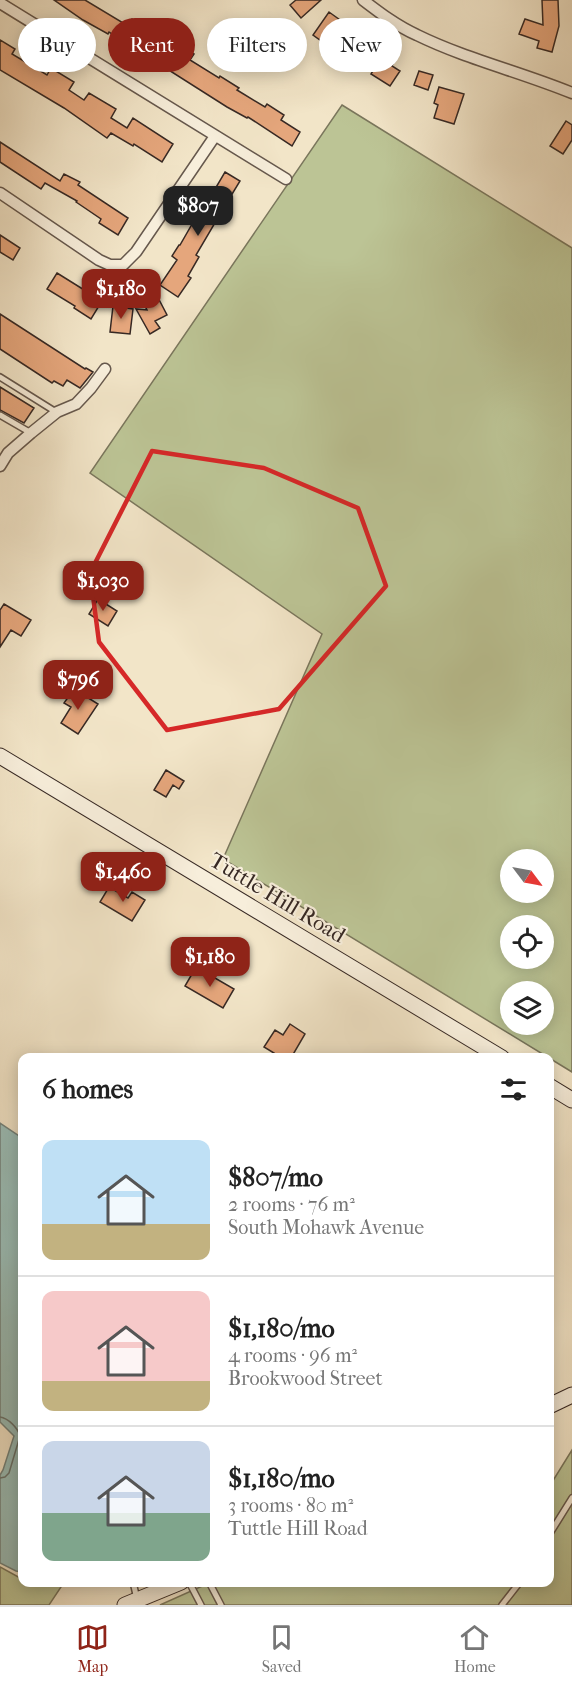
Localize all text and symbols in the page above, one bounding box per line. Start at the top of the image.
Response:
chip: Buy [18,18,96,72]
chip: Rent [108,18,195,72]
chip: Filters [207,18,307,72]
chip: New [319,18,402,72]
pin: $807 [162,186,234,237]
text: $807 [177,194,219,217]
pin: $1,180 [72,269,170,320]
text: $1,180 [96,277,146,300]
pin: $1,030 [54,561,152,612]
text: $1,030 [77,569,129,592]
pin: $796 [42,660,114,711]
text: $796 [57,668,99,691]
street label: Tuttle Hill Road [205,847,351,949]
north arrow [500,849,554,903]
map controls [500,849,554,1035]
pin: $1,460 [74,852,172,903]
text: $1,460 [95,860,151,883]
button: locate [500,915,554,969]
pin: $1,180 [161,937,259,988]
text: $1,180 [185,945,235,968]
button: layers [500,981,554,1035]
icon: filters [497,1073,530,1106]
text: 6 homes [42,1074,133,1105]
text: $807/mo [228,1162,323,1193]
icon: home [90,1164,162,1236]
text: 2 rooms · 76 m² [228,1193,355,1216]
text: South Mohawk Avenue [228,1216,424,1239]
text: $1,180/mo [228,1313,335,1344]
icon: home [90,1315,162,1387]
text: 4 rooms · 96 m² [228,1344,357,1367]
text: Brookwood Street [228,1367,383,1390]
text: $1,180/mo [228,1463,335,1494]
icon: home [90,1465,162,1537]
text: 3 rooms · 80 m² [228,1494,353,1517]
text: Tuttle Hill Road [228,1517,368,1540]
tab: Map [76,1621,109,1676]
tab: Saved [262,1621,302,1676]
tab: Home [454,1621,496,1676]

